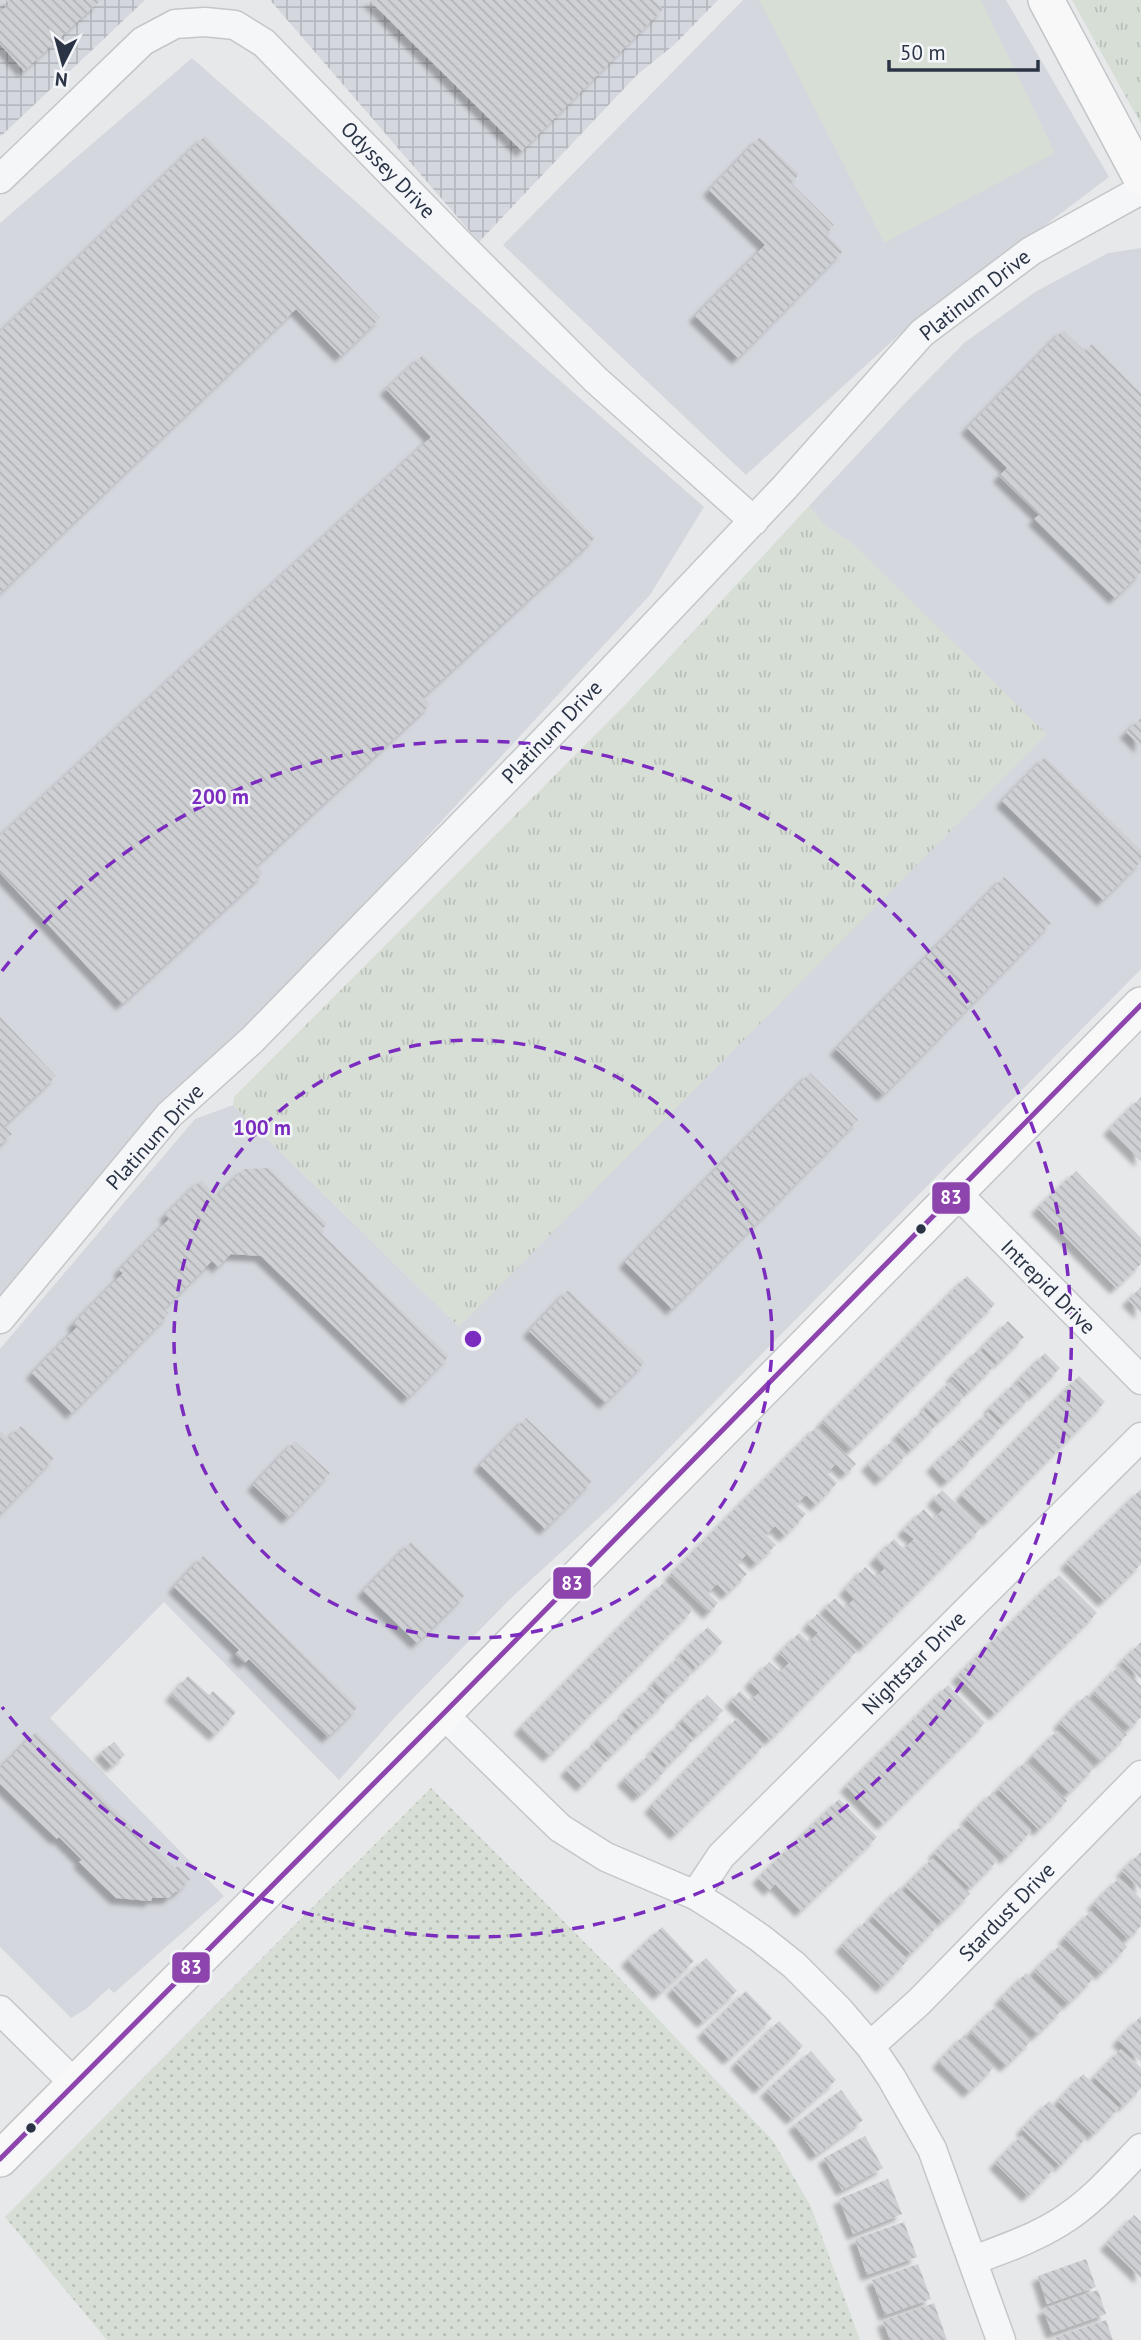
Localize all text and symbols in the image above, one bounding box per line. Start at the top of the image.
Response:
north arrow [28,28,98,98]
scale bar [889,28,1038,72]
text: 50 m [900,39,946,66]
text: N [54,67,69,92]
street label: Odyssey Drive [335,115,442,224]
street label: Platinum Drive [914,243,1036,346]
street label: Platinum Drive [496,674,608,789]
text: 200 m [191,783,249,810]
street label: Platinum Drive [100,1078,209,1195]
text: 100 m [233,1114,291,1141]
line badge: 83 [931,1181,971,1215]
text: 83 [940,1185,962,1209]
unlabelled marker [914,1222,928,1236]
street label: Intrepid Drive [995,1233,1102,1340]
centre of rings [461,1327,485,1351]
line badge: 83 [552,1566,592,1600]
text: 83 [561,1571,583,1595]
street label: Nightstar Drive [856,1605,971,1720]
street label: Stardust Drive [953,1857,1060,1967]
line badge: 83 [171,1951,211,1984]
text: 83 [180,1955,202,1979]
unlabelled marker [24,2121,38,2135]

